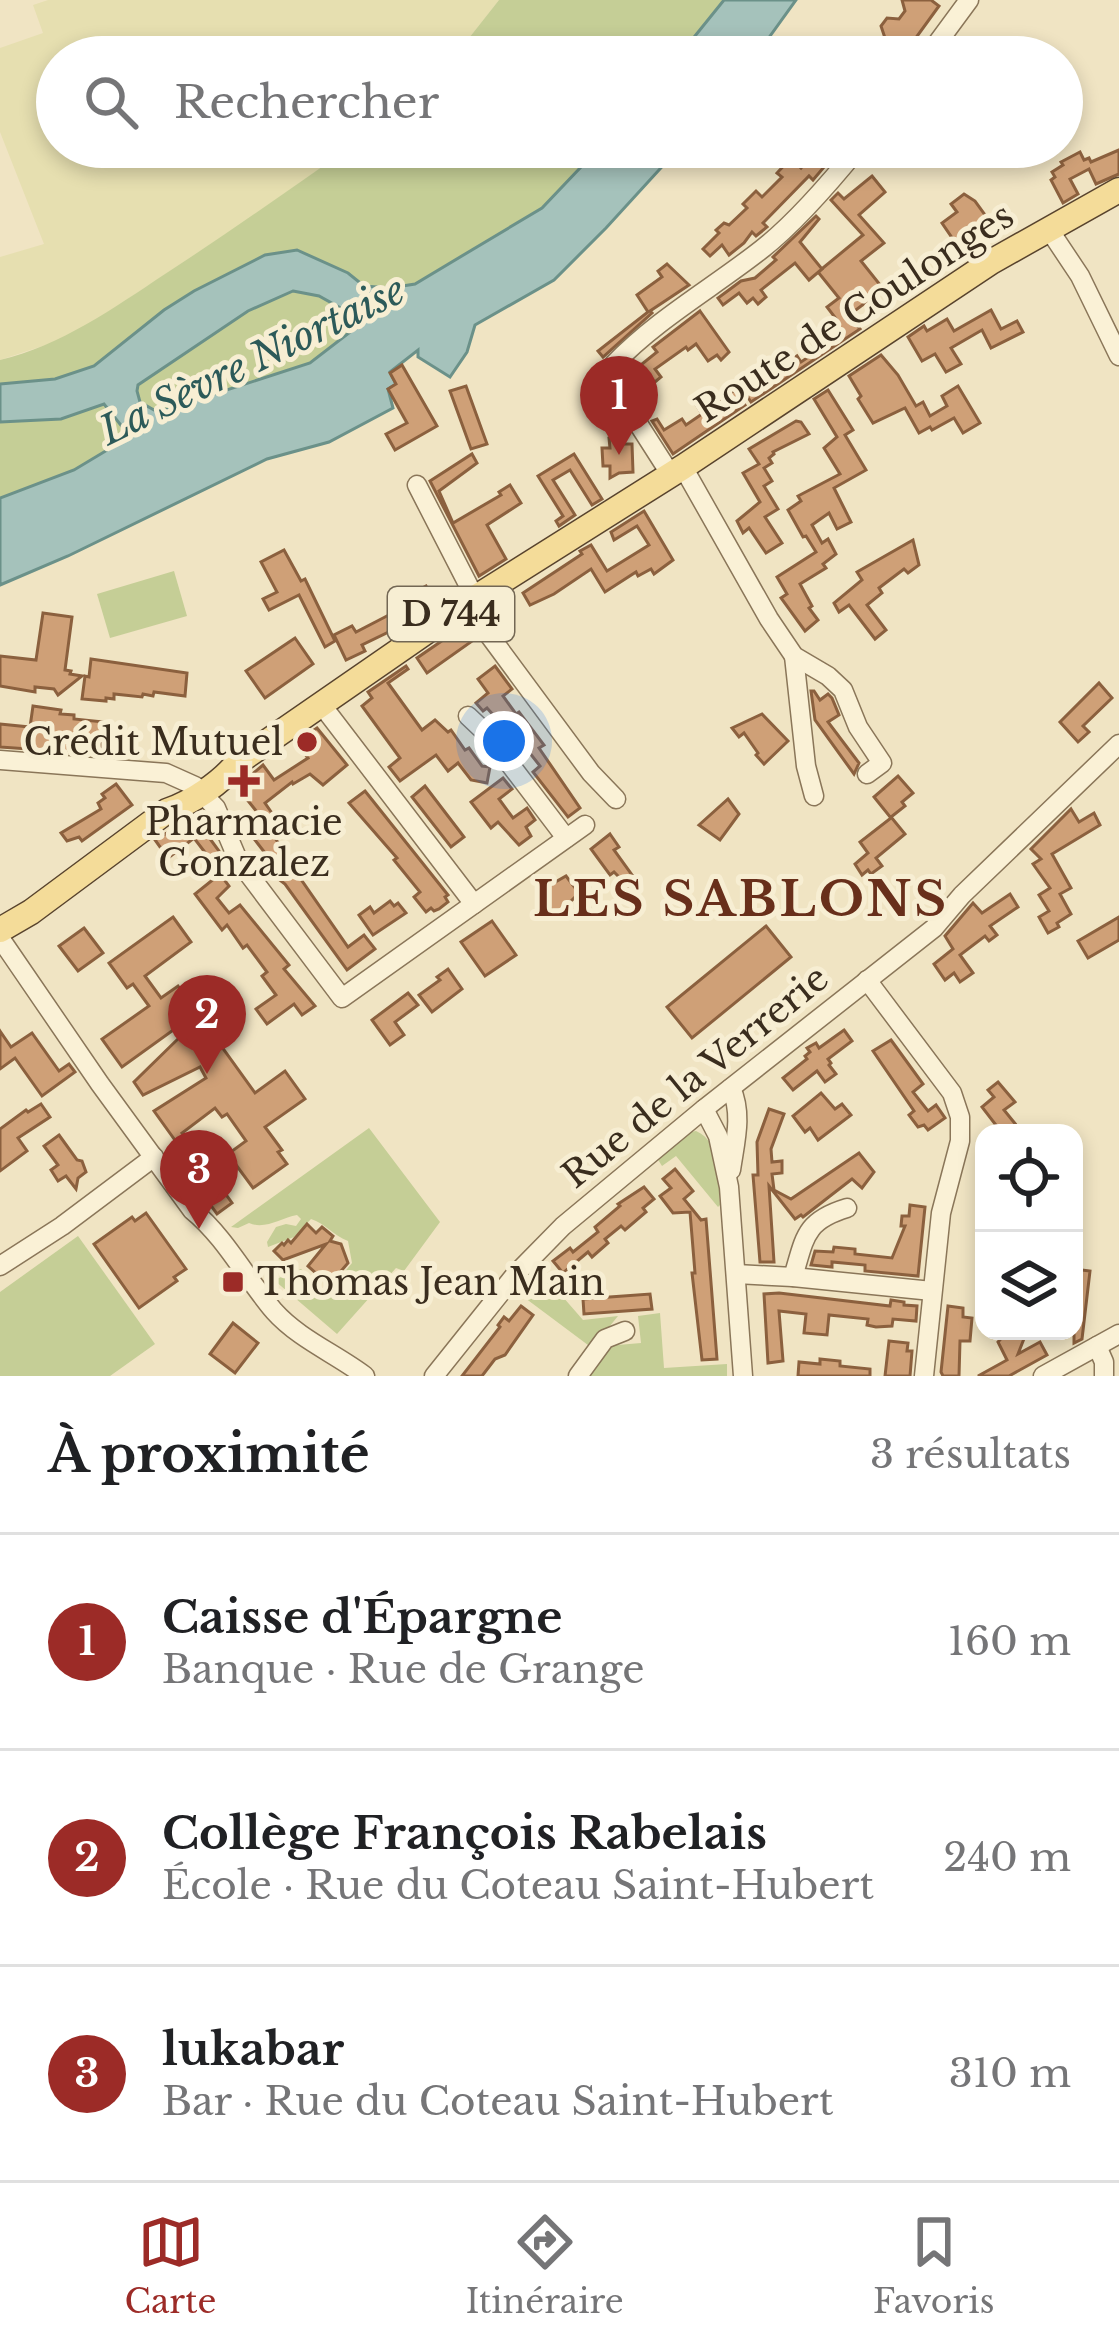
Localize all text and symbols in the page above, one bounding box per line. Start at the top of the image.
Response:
search box [36,36,1083,168]
icon: search [78,69,144,135]
text: Rechercher [174,74,439,130]
street label: Route de Coulonges [687,193,1022,432]
water label: La Sèvre Niortaise [91,265,413,456]
pin: 1 [580,356,658,455]
road number: D 744 [388,587,514,641]
your location [474,711,534,771]
place label: Crédit Mutuel [24,720,283,765]
marker: Crédit Mutuel [294,729,320,755]
marker: Pharmacie Gonzalez [231,768,257,794]
place label: Pharmacie Gonzalez [145,800,343,886]
district label: LES SABLONS [533,869,949,929]
street label: Rue de la Verrerie [553,955,837,1197]
pin: 2 [168,975,246,1074]
map controls [975,1124,1083,1340]
button: locate [975,1124,1083,1232]
pin: 3 [160,1130,238,1229]
button: layers [975,1232,1083,1340]
place label: Thomas Jean Main [257,1260,605,1305]
marker: Thomas Jean Main [220,1269,246,1295]
text: À proximité [48,1423,370,1486]
text: 3 résultats [870,1430,1071,1479]
text: Caisse d'Épargne [162,1589,563,1645]
text: 1 [78,1617,96,1666]
text: 160 m [948,1617,1071,1666]
text: Banque · Rue de Grange [162,1645,645,1694]
text: Collège François Rabelais [162,1805,767,1861]
text: 2 [74,1833,100,1882]
text: 240 m [943,1833,1071,1882]
text: École · Rue du Coteau Saint-Hubert [162,1861,874,1910]
text: lukabar [162,2021,344,2077]
text: 3 [75,2049,99,2098]
text: 310 m [949,2049,1071,2098]
text: Bar · Rue du Coteau Saint-Hubert [162,2077,833,2126]
tab: Carte [125,2209,216,2322]
tab: Itinéraire [466,2209,624,2322]
tab: Favoris [873,2209,994,2322]

